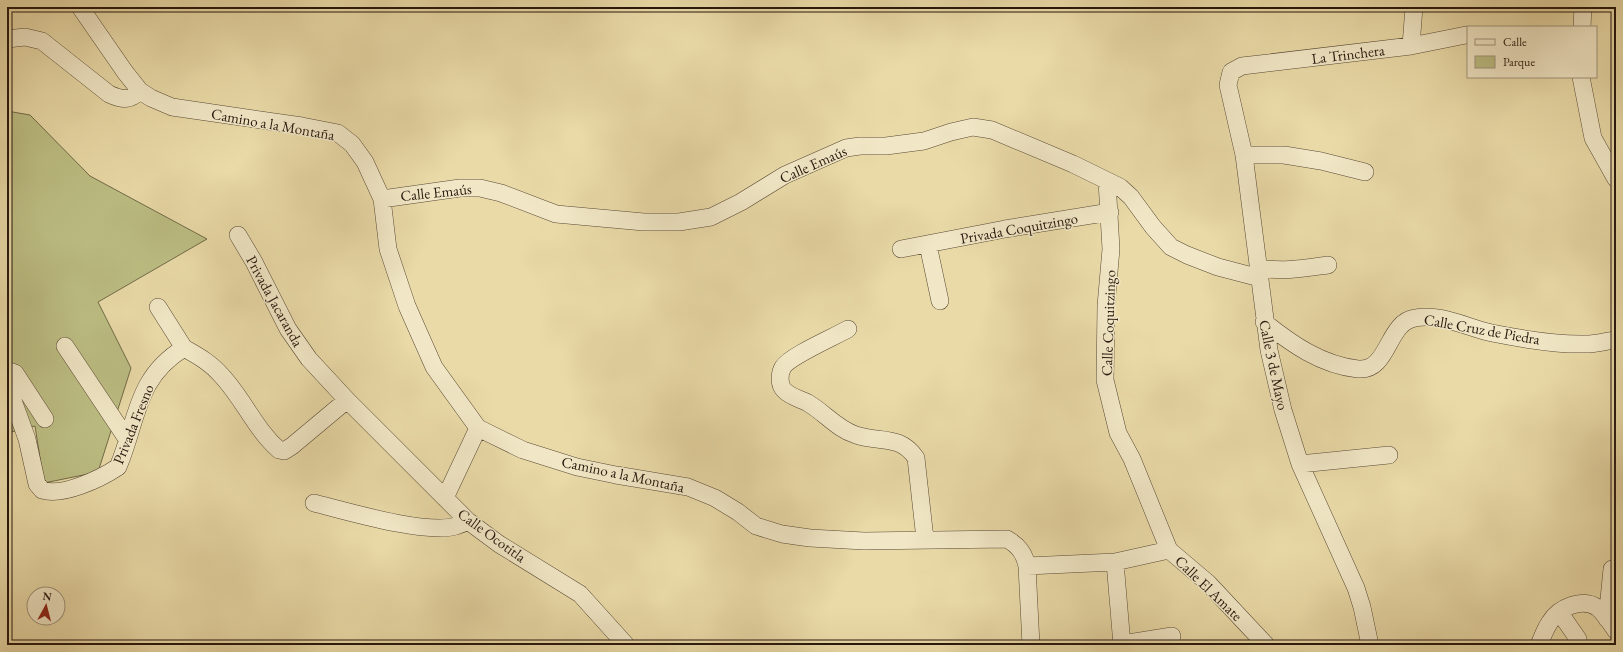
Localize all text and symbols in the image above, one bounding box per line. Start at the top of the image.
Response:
legend [1467,26,1597,78]
text: Calle [1503,34,1527,50]
street label: La Trinchera [1310,40,1386,68]
text: Parque [1503,54,1535,70]
street label: Camino a la Montaña [210,104,336,144]
street label: Calle Emaús [776,141,850,187]
street label: Calle Emaús [399,179,473,205]
street label: Privada Coquitzingo [959,208,1079,248]
street label: Privada Jacaranda [242,252,308,350]
street label: Calle Coquitzingo [1097,270,1119,376]
street label: Calle Cruz de Piedra [1422,309,1542,349]
street label: Calle 3 de Mayo [1255,318,1293,412]
street label: Privada Fresno [108,381,158,467]
street label: Camino a la Montaña [560,452,686,496]
street label: Calle Ocotitla [454,504,530,566]
street label: Calle El Amate [1171,551,1247,625]
north arrow [26,586,66,626]
text: N [42,589,53,604]

